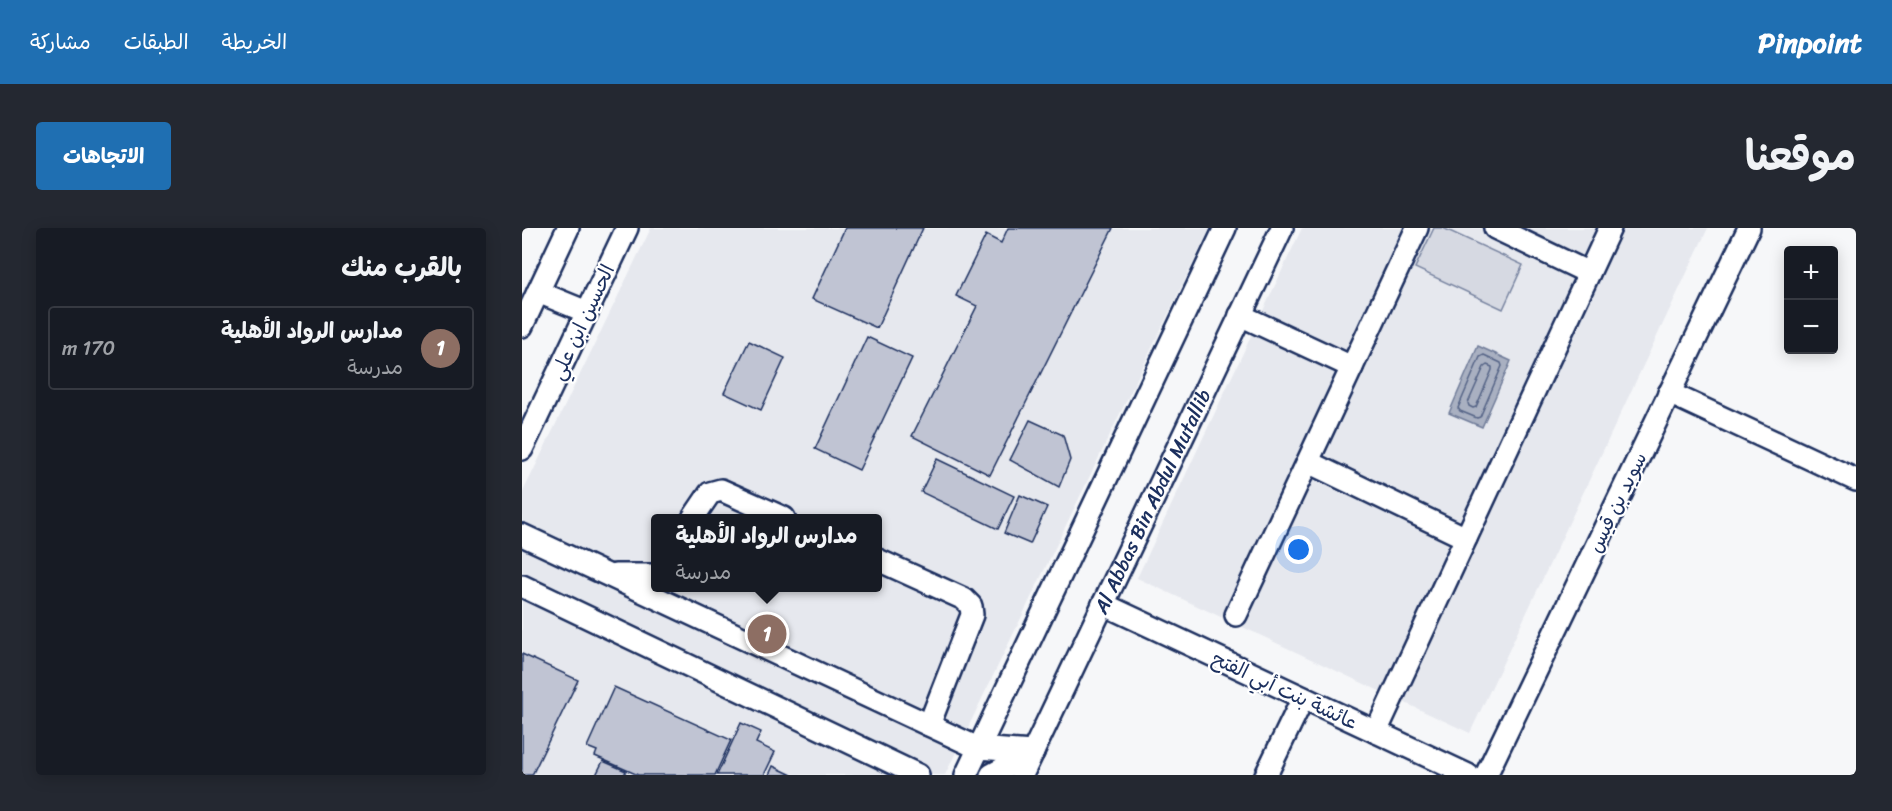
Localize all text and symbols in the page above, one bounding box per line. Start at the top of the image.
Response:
text: Pinpoint [1758,18,1862,67]
text: مشاركة [30,23,91,61]
text: الطبقات [124,23,189,61]
text: الخريطة [222,23,287,61]
text: موقعنا [1745,119,1856,193]
button: الاتجاهات [36,122,171,190]
text: بالقرب منك [341,244,462,290]
map controls [1784,246,1838,354]
button: + [1784,246,1838,300]
street label: الحسين ابن علي [540,258,625,386]
button: − [1784,300,1838,354]
text: مدارس الرواد الأهلية [221,311,403,350]
text: 170 m [62,331,115,366]
text: 1 [436,331,445,366]
text: مدرسة [347,350,403,385]
street label: Al Abbas Bin Abdul Mutallib [1084,383,1221,621]
street label: سويد بن قيس [1578,446,1657,559]
popup [651,514,882,592]
text: مدارس الرواد الأهلية [676,516,857,555]
your location [1284,535,1313,564]
text: مدرسة [676,555,731,590]
pin: 1 [748,612,786,656]
street label: عائشة بنت أبي الفتح [1206,641,1364,740]

